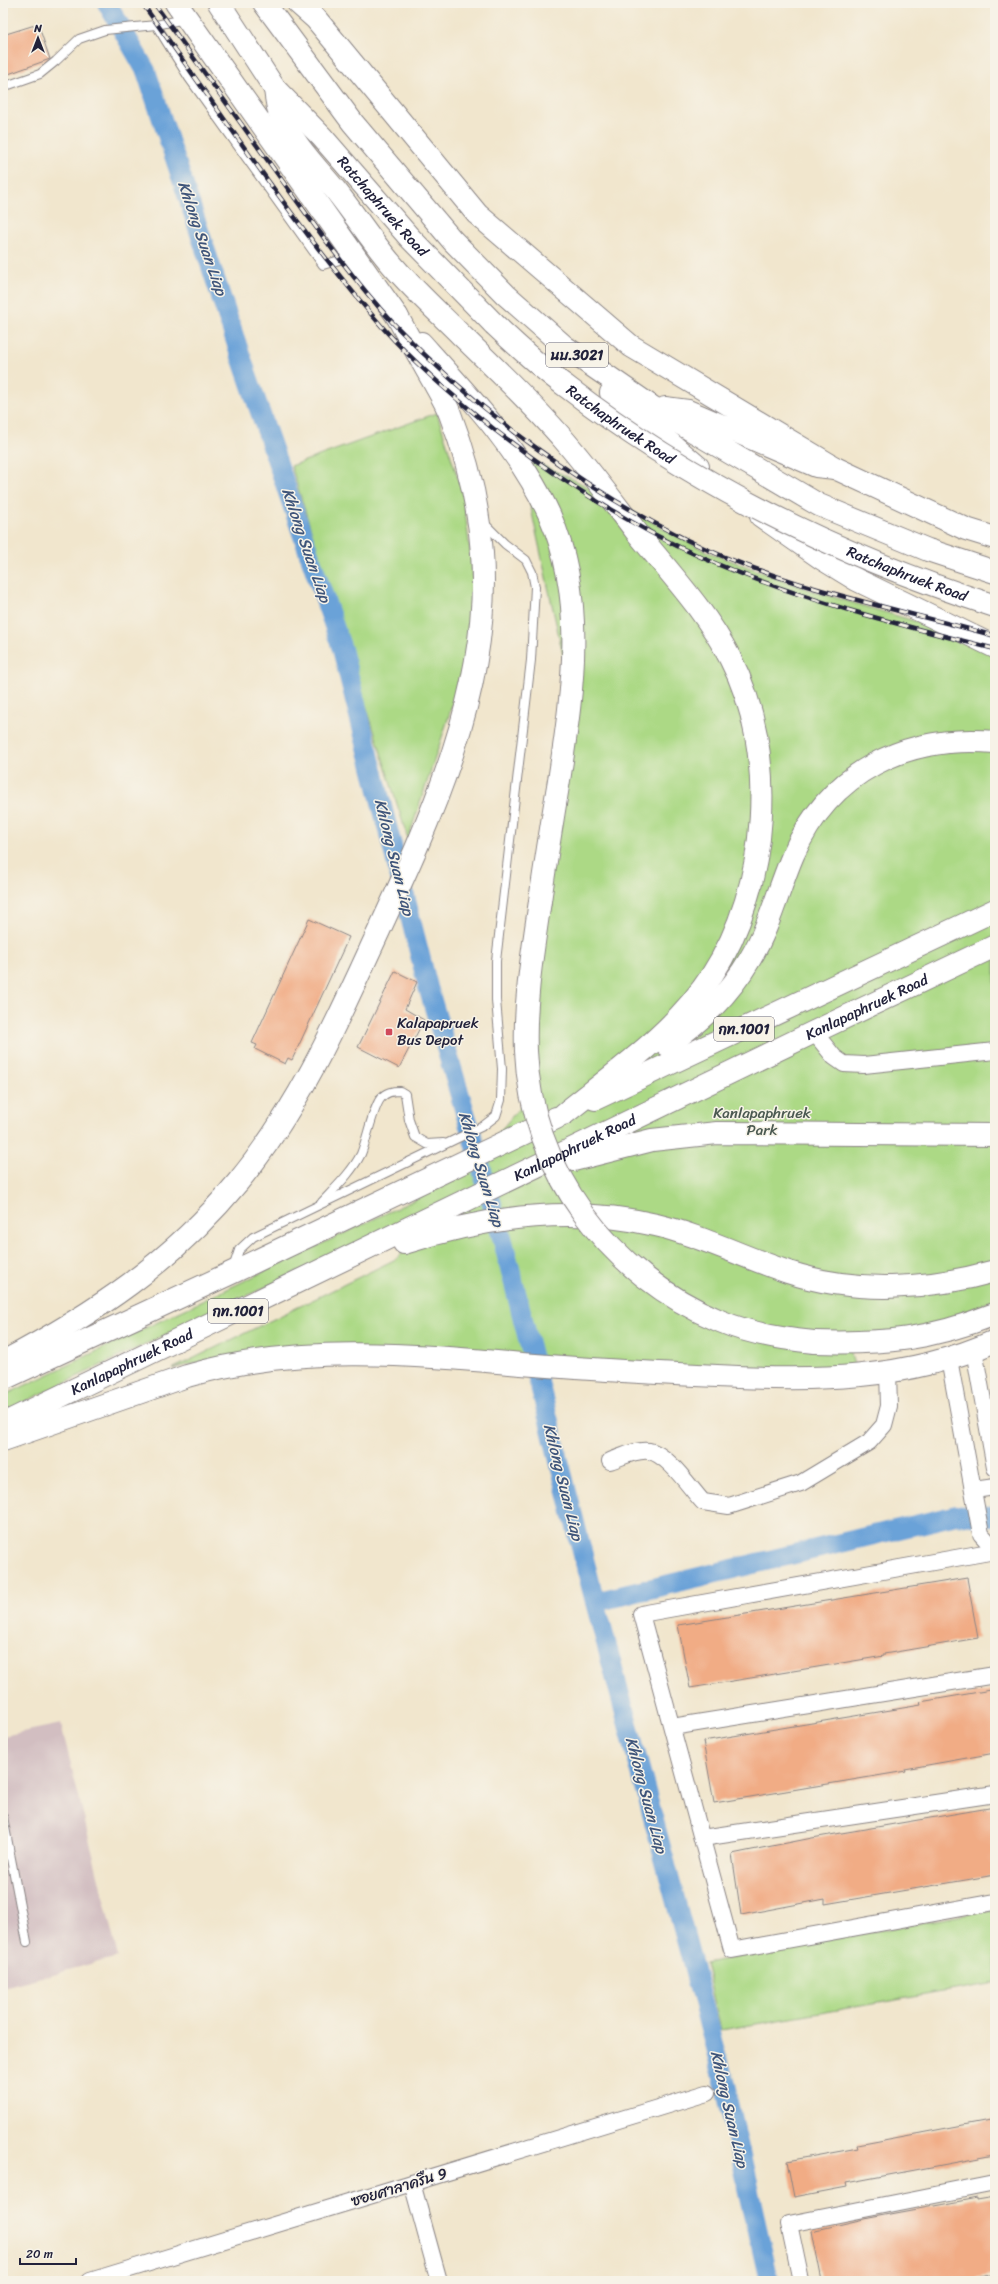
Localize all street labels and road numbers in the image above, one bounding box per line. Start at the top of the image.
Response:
street label: Ratchaphruek Road [331,150,436,264]
road number: นบ.3021 [546,343,608,367]
street label: Ratchaphruek Road [560,378,681,472]
street label: Ratchaphruek Road [842,539,972,609]
street label: Kanlapaphruek Road [801,966,933,1047]
road number: กท.1001 [714,1017,774,1041]
street label: Kanlapaphruek Road [509,1106,641,1188]
road number: กท.1001 [208,1299,268,1323]
street label: Kanlapaphruek Road [66,1321,199,1403]
street label: ซอยศาลาครืน 9 [348,2160,450,2214]

